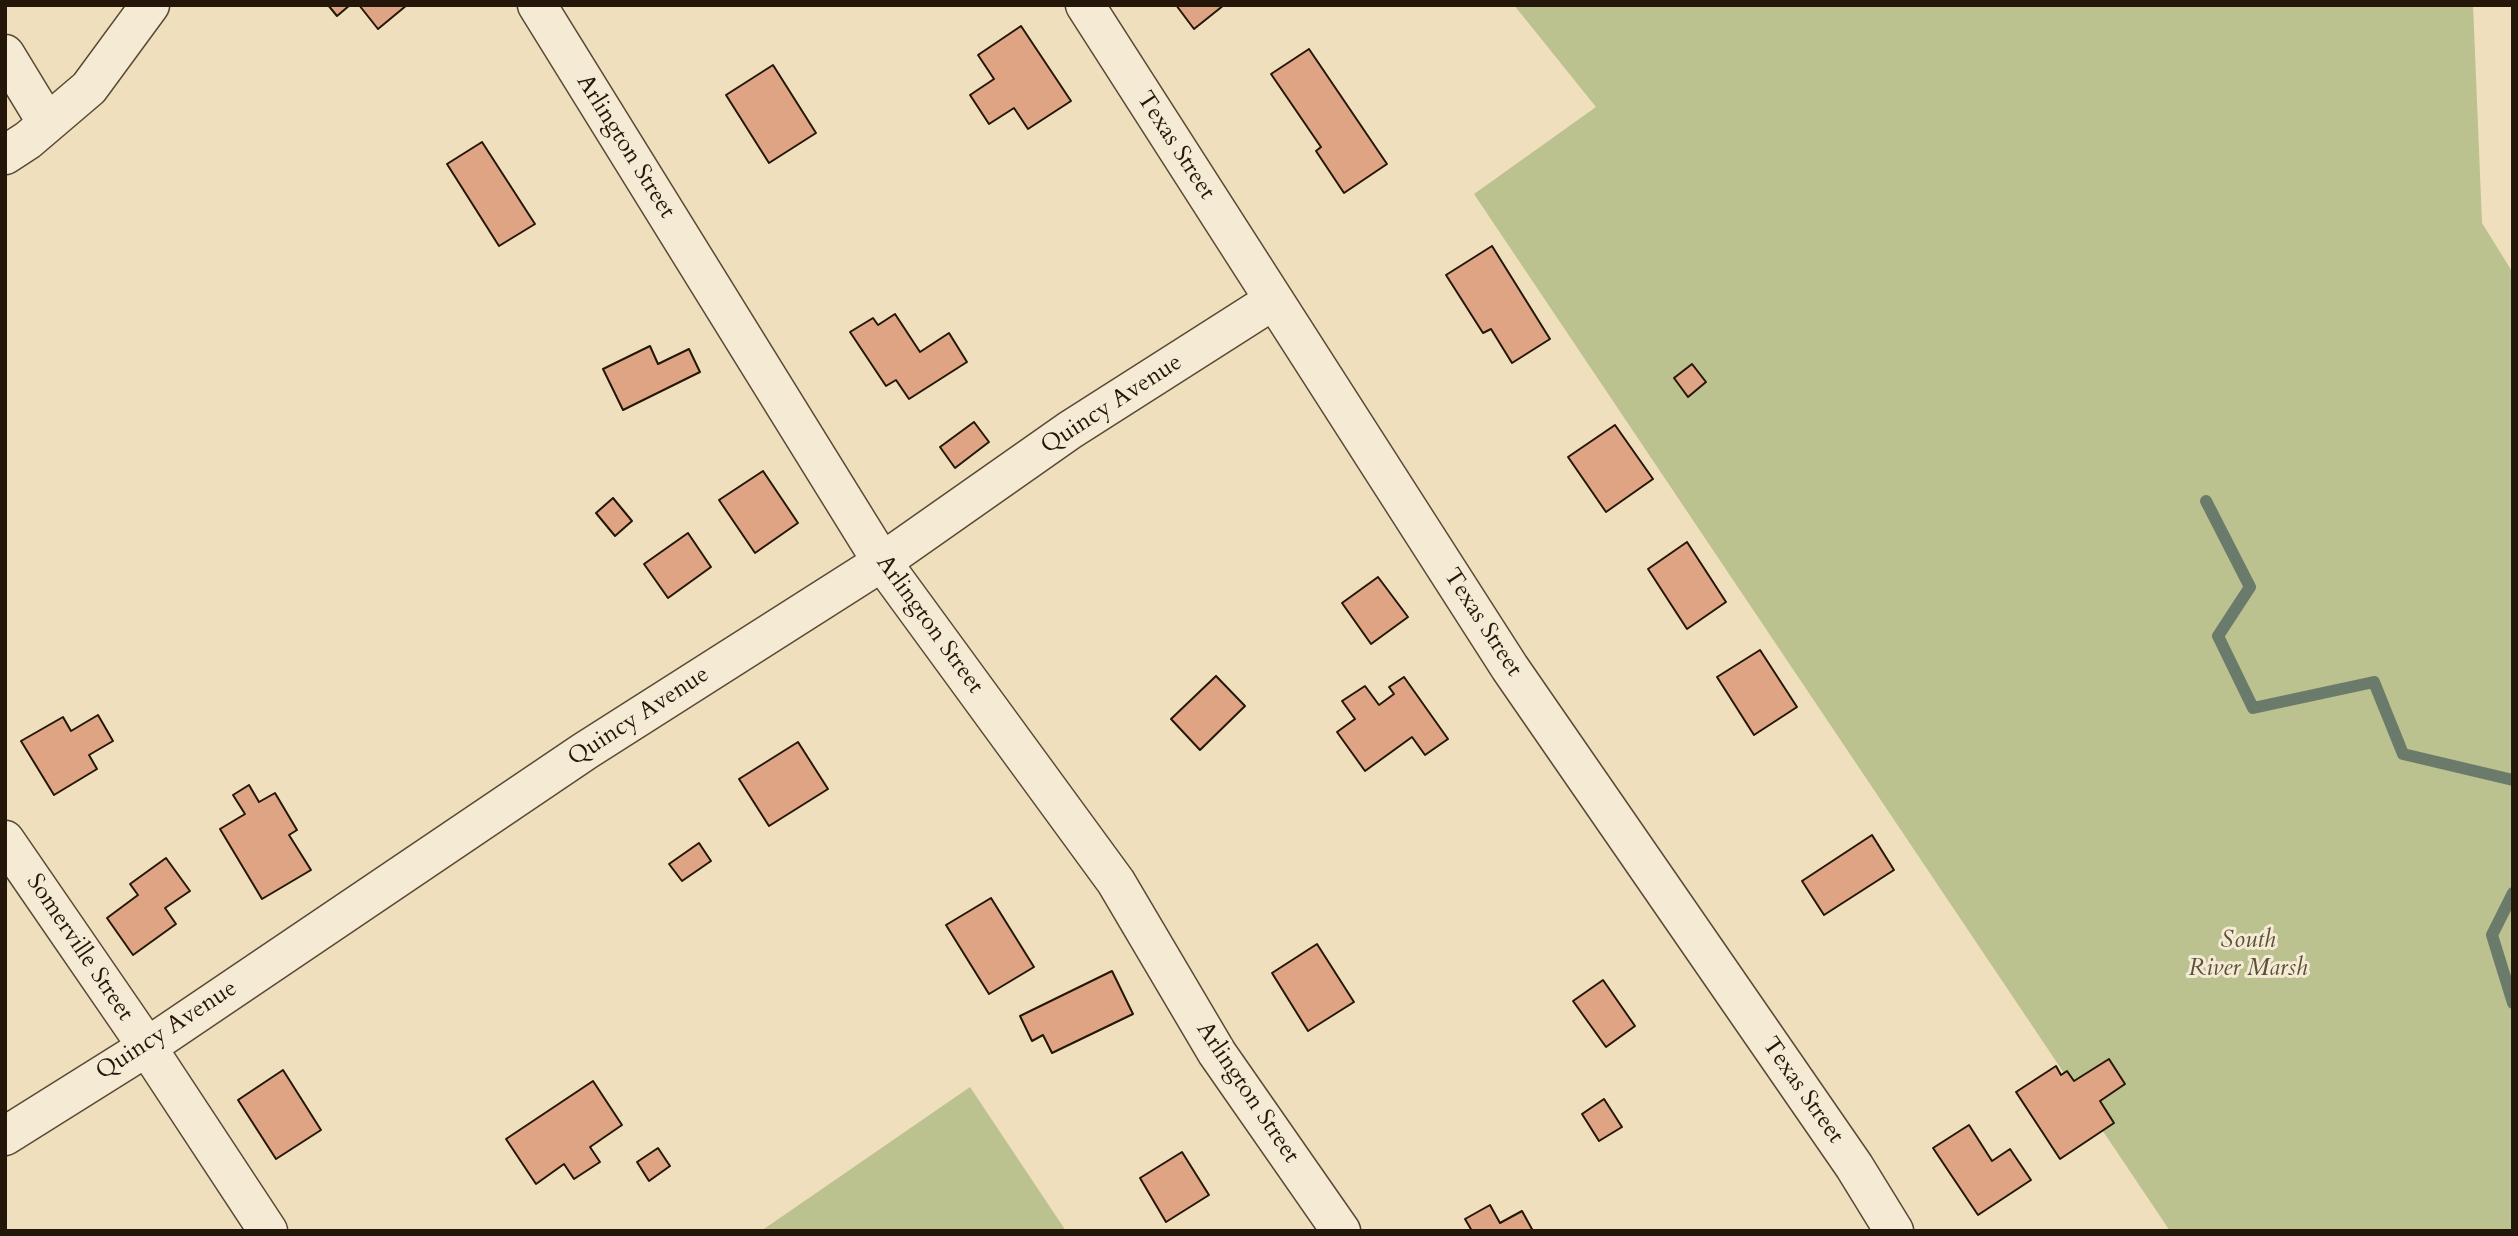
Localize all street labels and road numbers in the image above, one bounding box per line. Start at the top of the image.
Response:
street label: Arlington Street [569,70,681,224]
street label: Texas Street [1129,87,1221,205]
street label: Quincy Avenue [1036,349,1188,461]
street label: Arlington Street [869,550,989,700]
street label: Texas Street [1436,564,1528,682]
street label: Quincy Avenue [563,661,715,773]
street label: Somerville Street [19,869,139,1027]
street label: Quincy Avenue [91,975,243,1087]
street label: Arlington Street [1189,1017,1305,1169]
street label: Texas Street [1755,1032,1849,1150]

